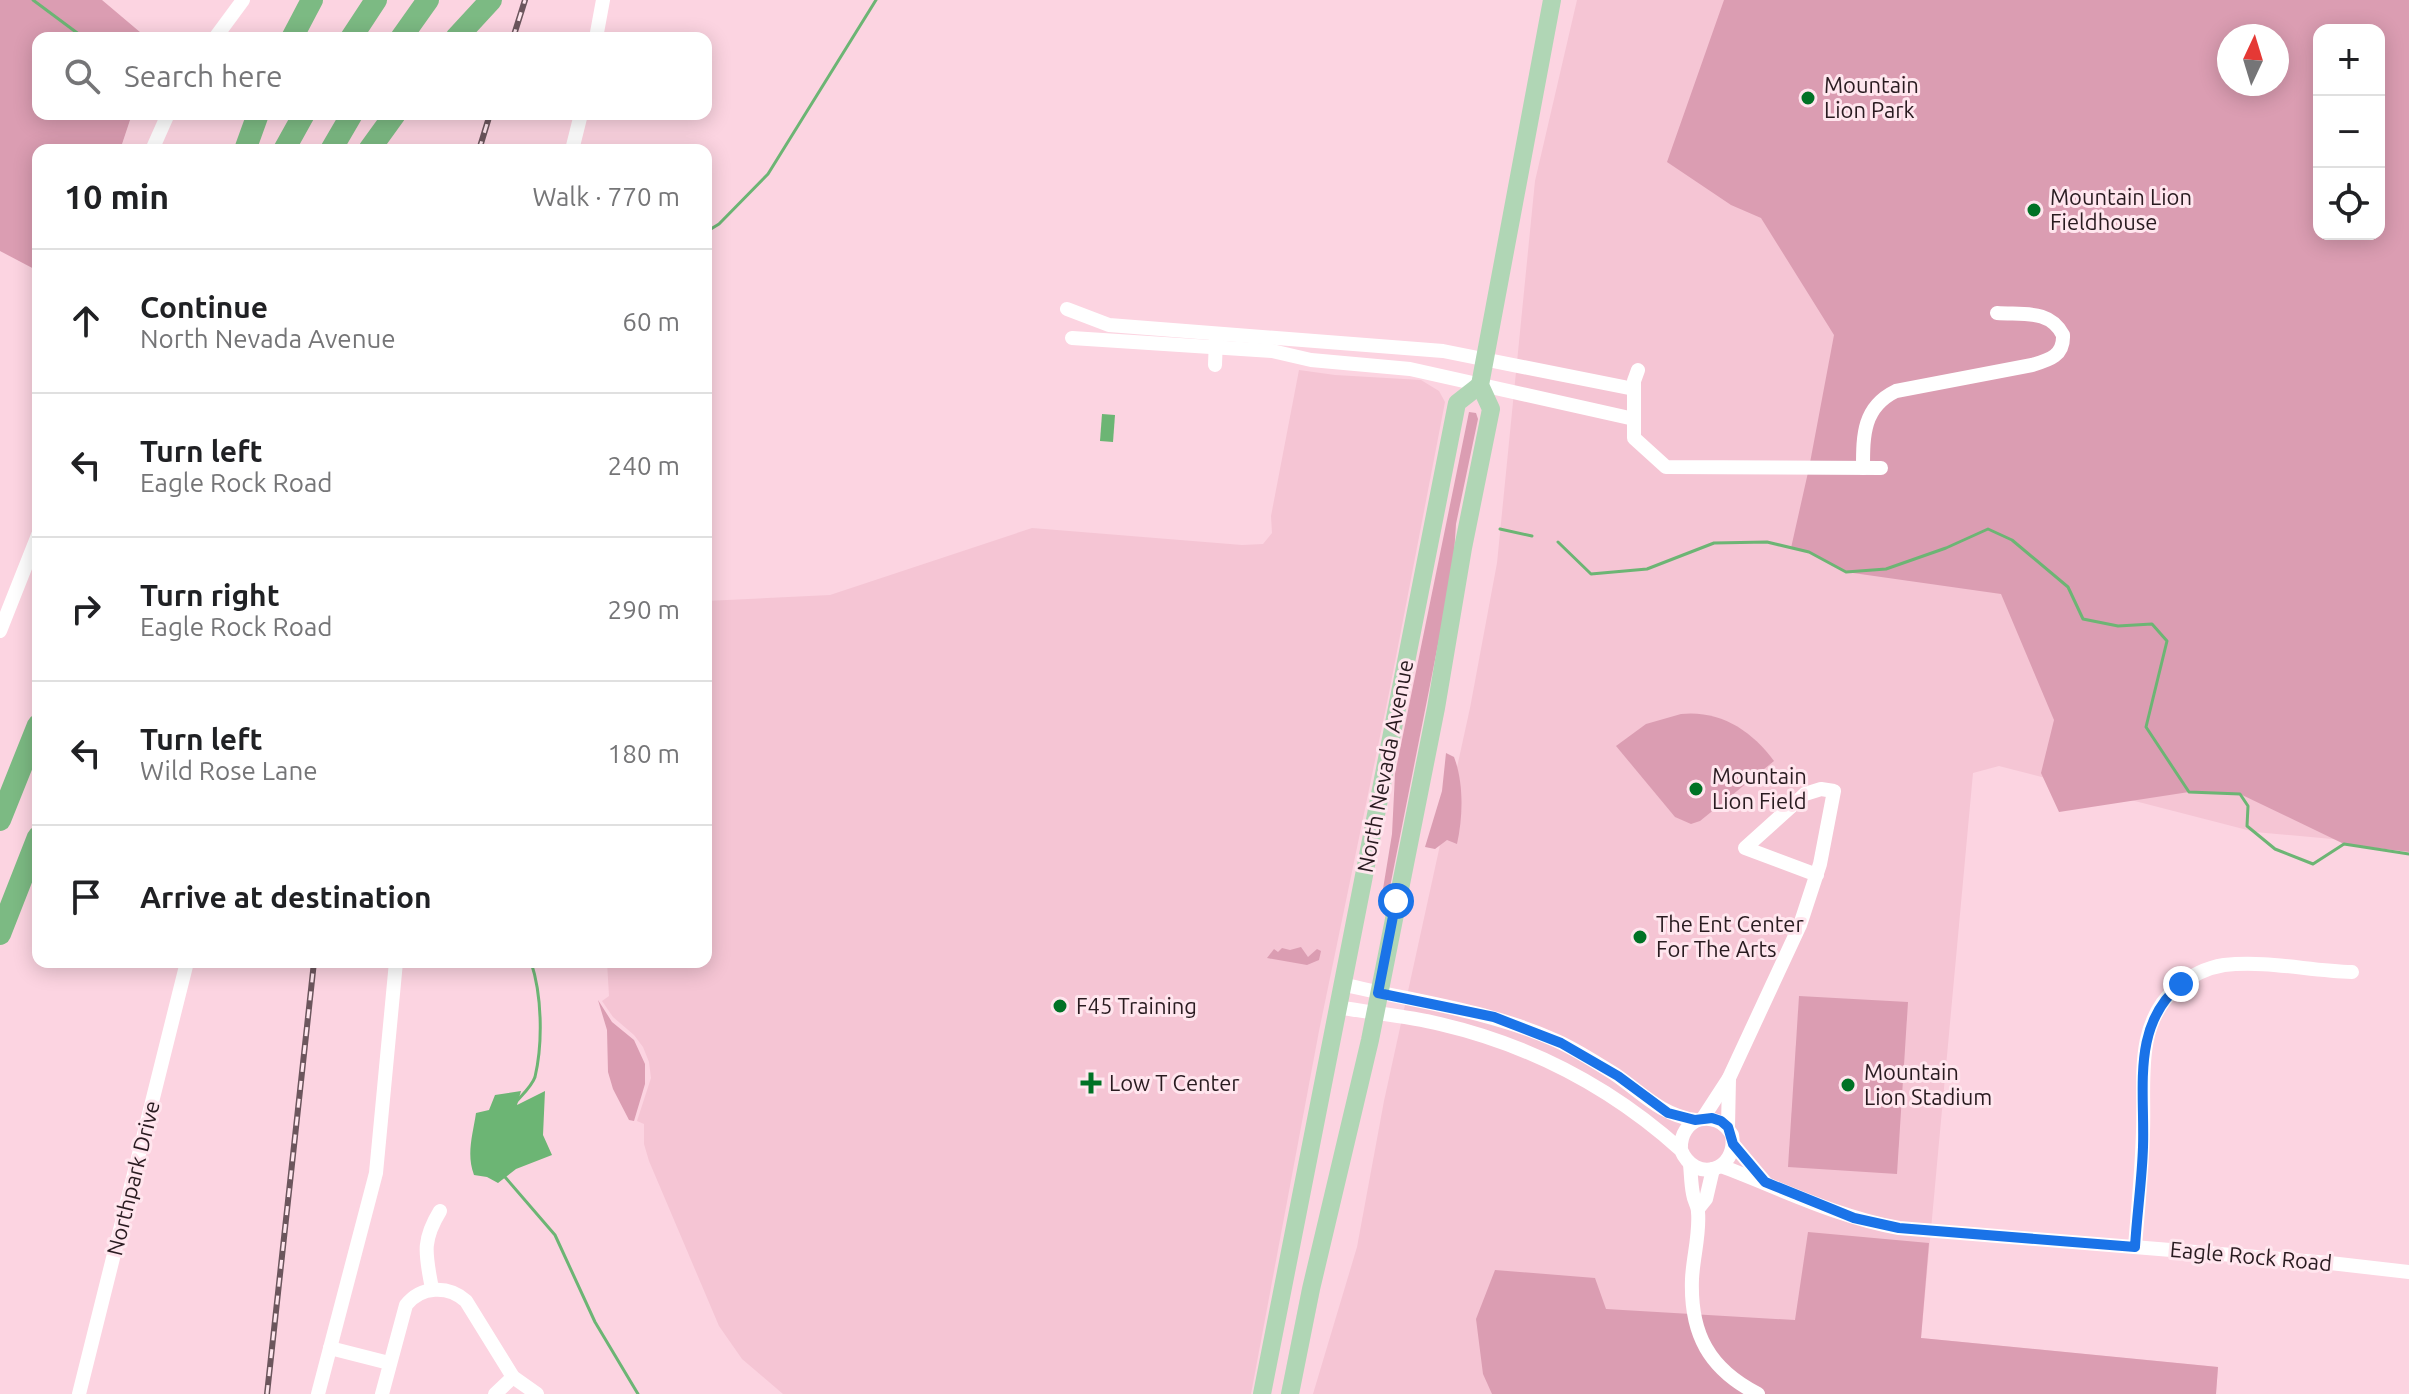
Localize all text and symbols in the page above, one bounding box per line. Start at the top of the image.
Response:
north arrow [2217,24,2289,96]
map controls [2313,24,2385,240]
button: + [2313,24,2385,96]
search box [32,32,712,120]
icon: search [60,54,104,98]
text: Search here [124,59,283,93]
place label: Mountain Lion Park [1824,72,1919,122]
marker: Mountain Lion Park [1799,89,1817,107]
button: − [2313,96,2385,168]
button: locate [2313,168,2385,240]
text: 10 min [64,177,169,215]
text: Walk · 770 m [532,182,680,211]
place label: Mountain Lion Fieldhouse [2050,184,2192,234]
marker: Mountain Lion Fieldhouse [2025,201,2043,219]
text: Continue [140,290,268,324]
icon: ahead [64,299,108,343]
text: 60 m [622,307,680,336]
text: North Nevada Avenue [140,324,396,353]
text: Turn left [140,434,262,468]
icon: left [64,443,108,487]
text: 240 m [608,451,680,480]
text: Eagle Rock Road [140,468,332,497]
text: Turn right [140,578,280,612]
icon: right [64,587,108,631]
text: 290 m [608,595,680,624]
text: Eagle Rock Road [140,612,332,641]
street label: North Nevada Avenue [1352,657,1417,874]
text: Turn left [140,722,262,756]
icon: left [64,731,108,775]
text: 180 m [608,739,680,768]
text: Wild Rose Lane [140,756,318,785]
place label: Mountain Lion Field [1712,763,1807,813]
marker: Mountain Lion Field [1687,780,1705,798]
icon: arrive [64,875,108,919]
text: Arrive at destination [140,880,432,914]
route start [1378,883,1414,919]
place label: The Ent Center For The Arts [1656,911,1804,961]
marker: The Ent Center For The Arts [1631,928,1649,946]
route end [2163,966,2199,1002]
place label: F45 Training [1076,993,1197,1018]
marker: F45 Training [1051,997,1069,1015]
place label: Mountain Lion Stadium [1864,1059,1992,1109]
place label: Low T Center [1109,1070,1240,1095]
marker: Low T Center [1080,1072,1102,1094]
marker: Mountain Lion Stadium [1839,1076,1857,1094]
street label: Northpark Drive [101,1098,164,1258]
street label: Eagle Rock Road [2169,1236,2333,1275]

